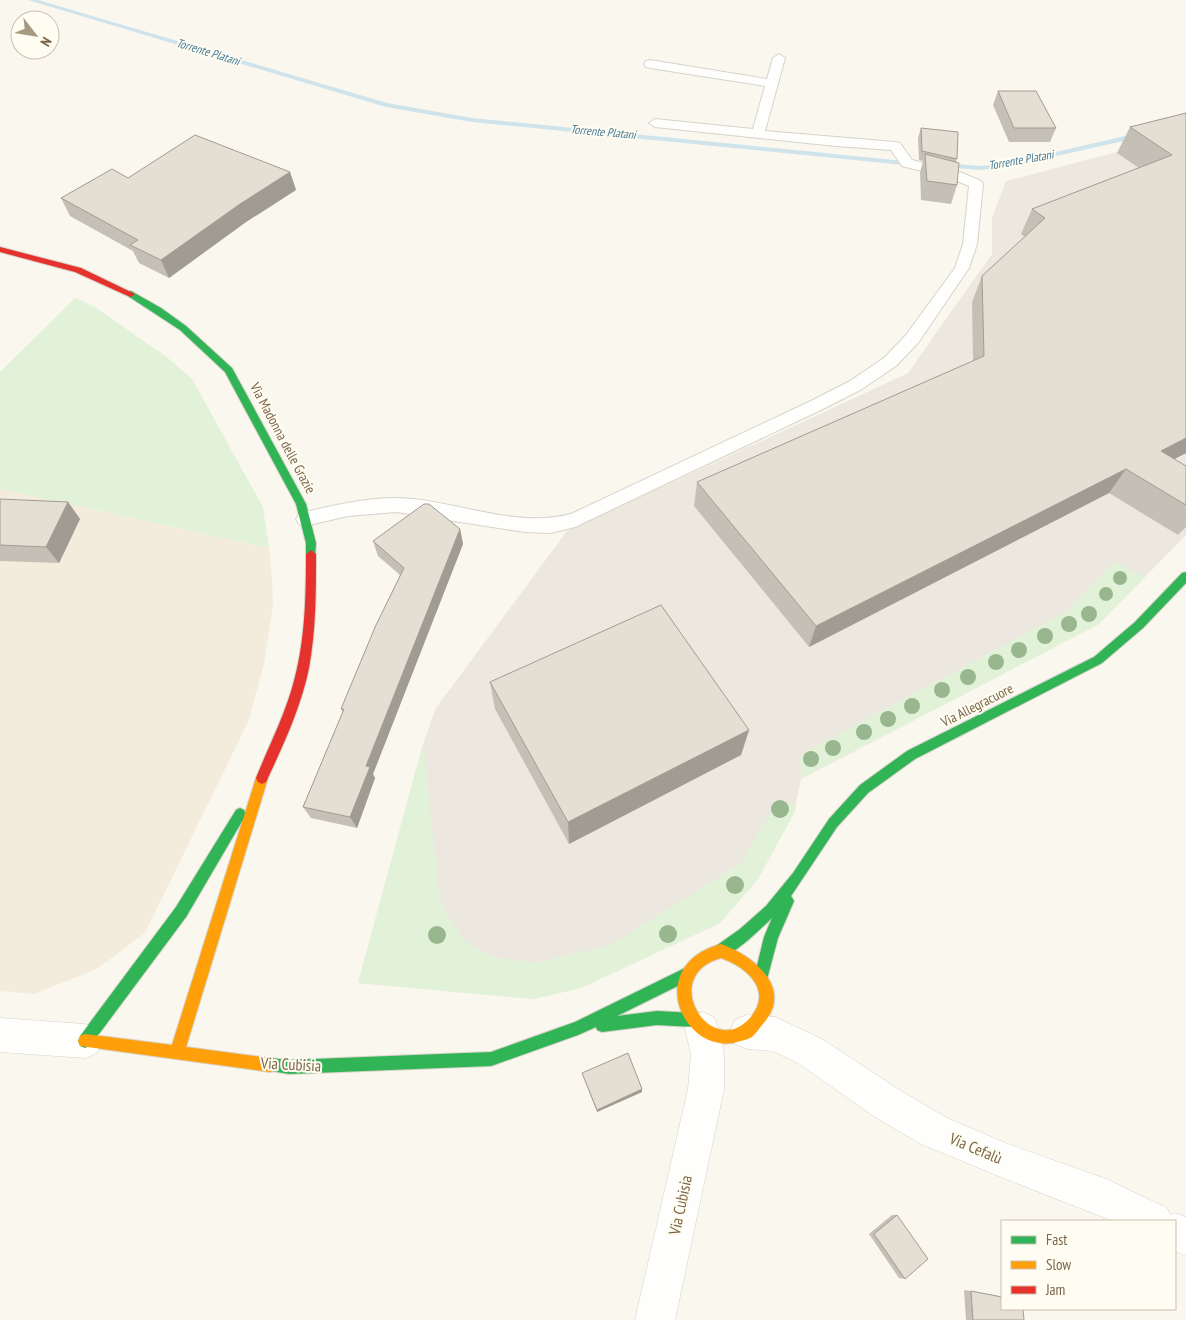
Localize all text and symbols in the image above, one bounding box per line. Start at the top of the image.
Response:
north arrow [10,10,60,60]
text: N [36,34,56,50]
water label: Torrente Platani [174,35,243,69]
water label: Torrente Platani [570,121,638,142]
water label: Torrente Platani [987,146,1056,173]
street label: Via Madonna delle Grazie [246,379,320,497]
street label: Via Allegracuore [937,679,1016,731]
street label: Via Cubisia [259,1052,322,1076]
street label: Via Cefalù [946,1128,1005,1168]
street label: Via Cubisia [664,1173,696,1238]
legend [1001,1220,1176,1310]
text: Fast [1046,1230,1067,1249]
text: Slow [1046,1255,1071,1274]
text: Jam [1045,1280,1065,1299]

